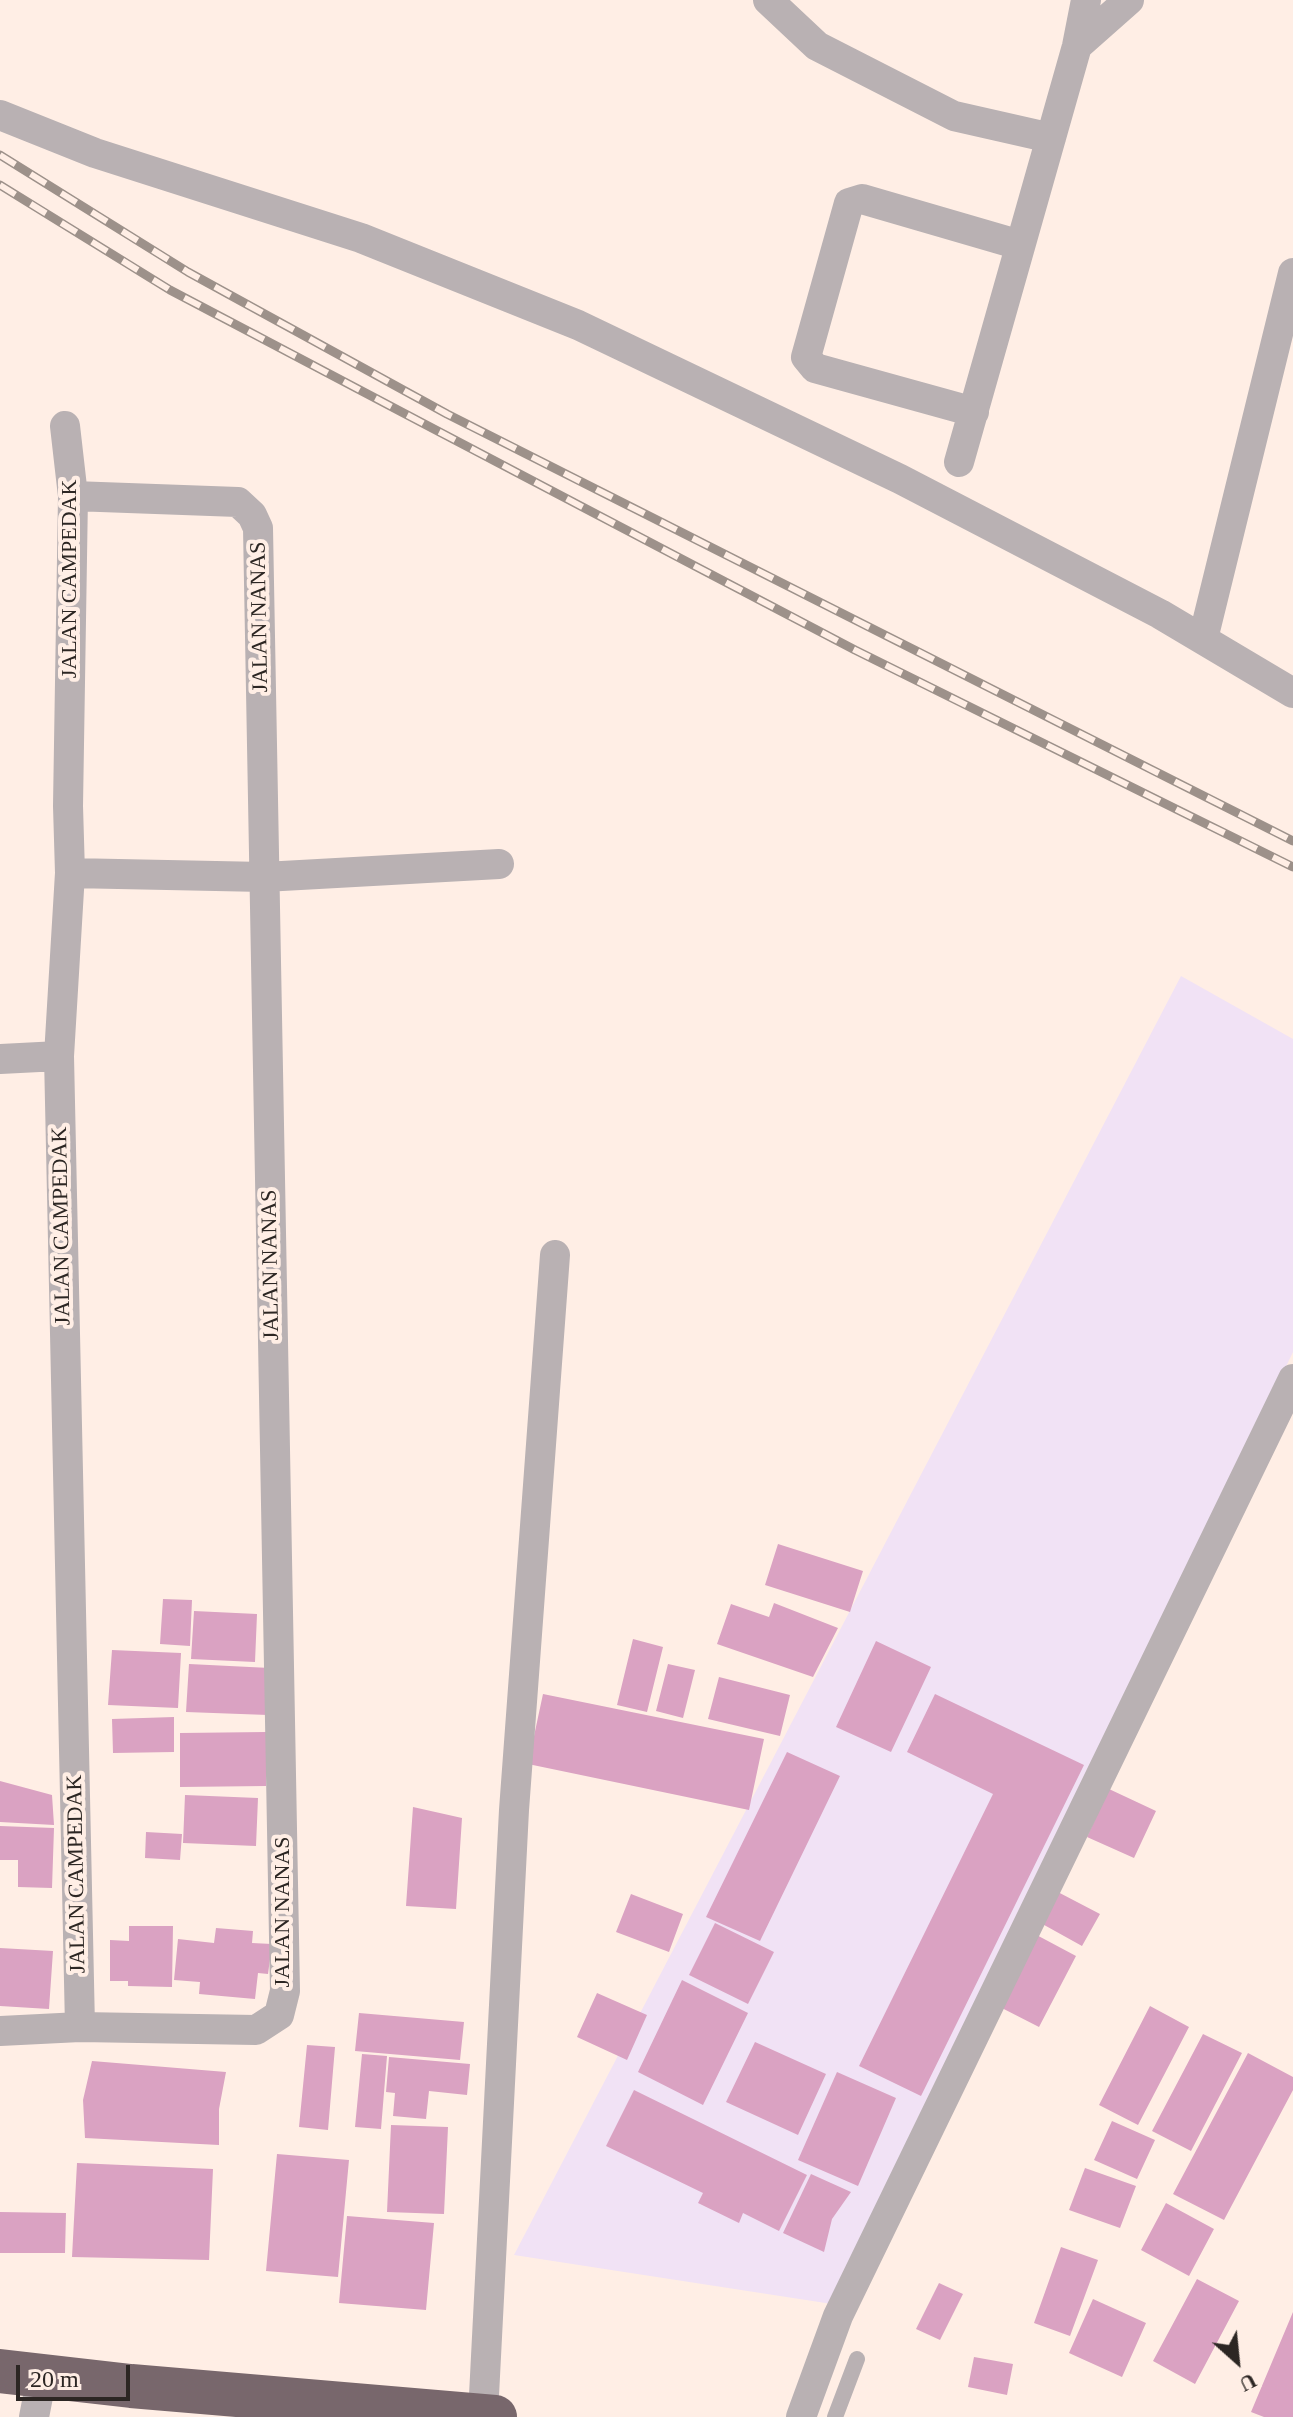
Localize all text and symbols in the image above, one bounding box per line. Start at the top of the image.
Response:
street label: JALAN CAMPEDAK [57,480,83,678]
street label: JALAN NANAS [245,541,275,693]
street label: JALAN CAMPEDAK [47,1126,77,1326]
street label: JALAN NANAS [256,1189,286,1341]
street label: JALAN CAMPEDAK [62,1774,92,1974]
street label: JALAN NANAS [270,1837,296,1987]
north arrow [1197,2321,1277,2401]
scale bar [20,2349,134,2399]
text: 20 m [30,2366,79,2392]
text: U [1235,2368,1261,2398]

